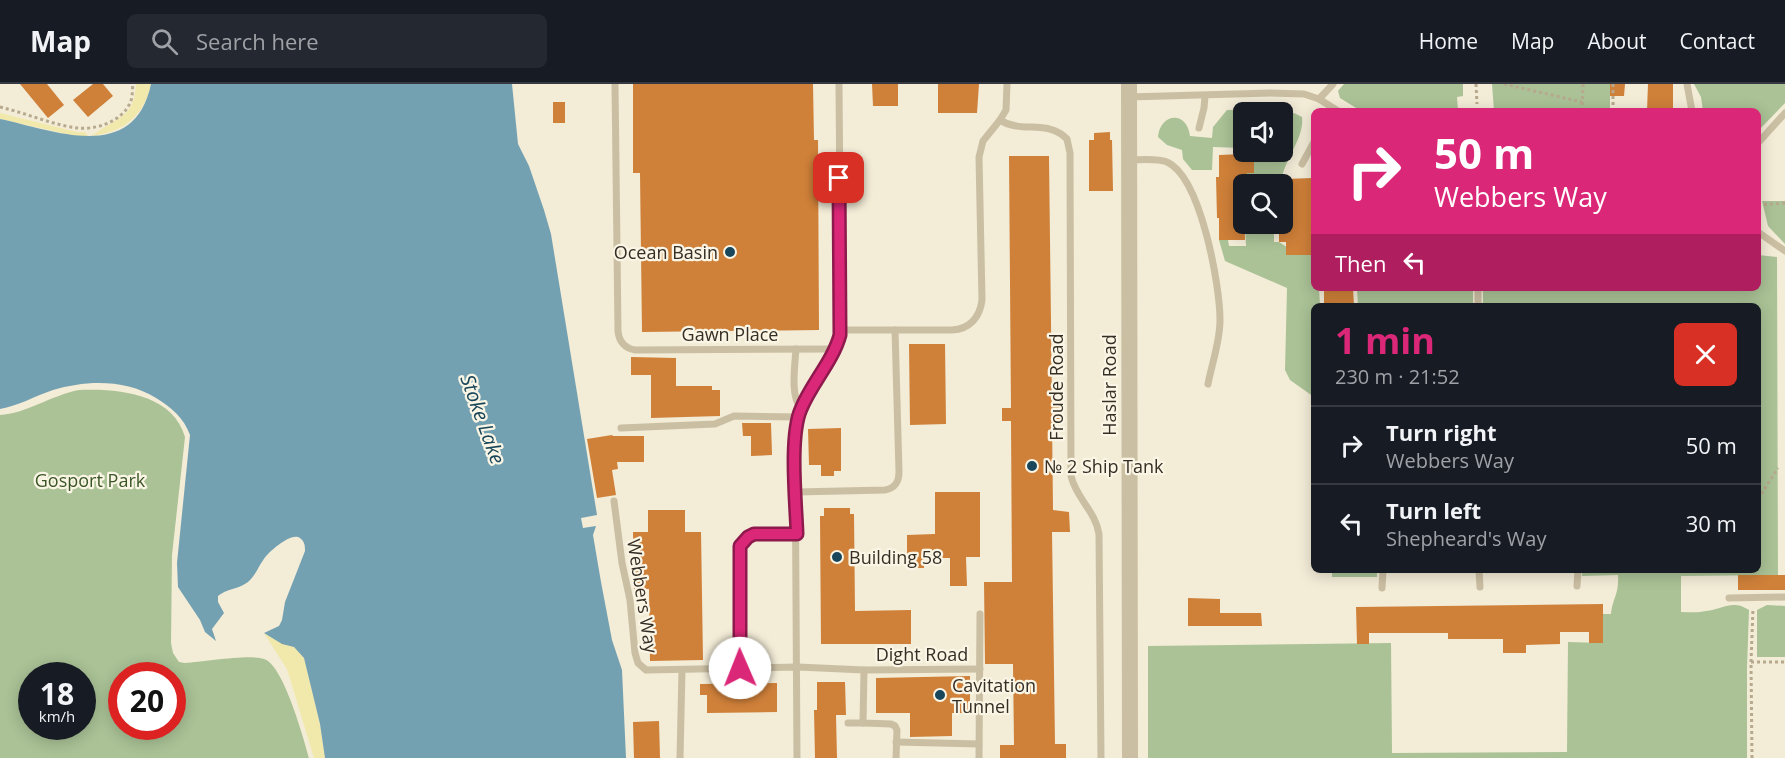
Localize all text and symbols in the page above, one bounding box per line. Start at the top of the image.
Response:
search box [127,14,547,68]
text: Map [30,22,91,60]
icon: search [148,25,181,58]
text: Search here [196,26,319,56]
text: Home [1419,27,1478,55]
text: Map [1511,27,1554,55]
text: About [1587,27,1647,55]
text: Contact [1680,27,1755,55]
map controls [1233,102,1293,234]
button: sound [1233,102,1293,162]
text: 50 m [1434,124,1534,181]
icon: right [1335,132,1413,210]
pin [813,152,864,203]
icon: arrive [822,161,855,194]
button: search [1233,174,1293,234]
text: Webbers Way [1434,178,1607,215]
place label: Ocean Basin [614,240,718,264]
marker: Ocean Basin [723,245,737,259]
icon: left [1398,246,1431,279]
text: Then [1335,248,1386,278]
text: 1 min [1335,316,1435,365]
street label: Gawn Place [682,322,778,346]
button: close [1674,323,1737,386]
street label: Froude Road [1044,333,1068,441]
street label: Haslar Road [1097,334,1121,436]
text: 230 m · 21:52 [1335,363,1460,390]
water label: Stoke Lake [454,370,512,468]
text: Turn right [1386,417,1497,447]
icon: right [1335,429,1368,462]
text: 50 m [1686,430,1737,460]
text: Webbers Way [1386,447,1514,474]
place label: № 2 Ship Tank [1044,454,1164,478]
marker: № 2 Ship Tank [1025,459,1039,473]
park label: Gosport Park [35,468,146,492]
text: Turn left [1386,495,1481,525]
icon: left [1335,507,1368,540]
text: 30 m [1686,508,1737,538]
text: Shepheard's Way [1386,525,1546,552]
street label: Webbers Way [622,537,664,656]
place label: Building 58 [849,545,942,569]
marker: Building 58 [830,550,844,564]
position arrow [708,636,772,700]
street label: Dight Road [876,642,968,666]
speed limit sign: 20 [108,662,186,740]
text: 18 [40,673,74,714]
place label: Cavitation Tunnel [952,673,1036,718]
marker: Cavitation Tunnel [933,688,947,702]
text: km/h [39,706,75,726]

